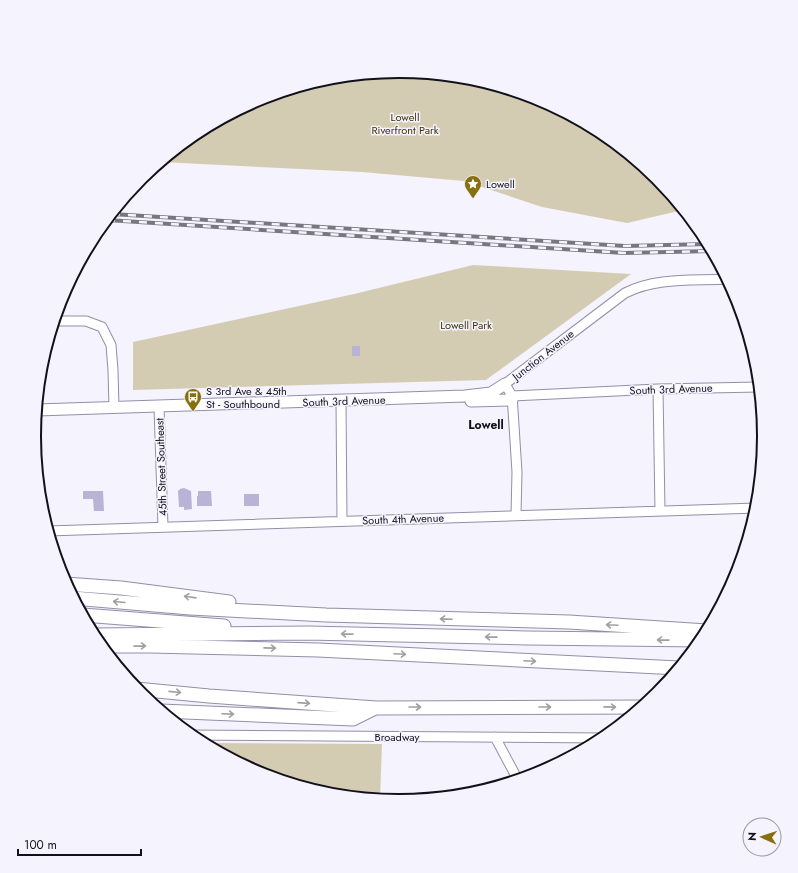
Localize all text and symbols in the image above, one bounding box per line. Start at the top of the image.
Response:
park label: Lowell Riverfront Park [371,109,439,138]
place icon: Lowell [463,174,483,199]
place label: Lowell [486,176,515,192]
park label: Lowell Park [440,317,492,333]
street label: Junction Avenue [507,326,577,385]
street label: South 3rd Avenue [629,380,713,398]
place label: S 3rd Ave & 45th St - Southbound [206,383,287,412]
bus stop icon: S 3rd Ave & 45th St - Southbound [183,387,203,412]
street label: South 3rd Avenue [302,392,386,410]
district label: Lowell [468,416,504,434]
street label: 45th Street Southeast [151,417,171,516]
street label: South 4th Avenue [362,510,445,528]
one-way arrow [184,593,197,601]
one-way arrow [113,598,126,605]
one-way arrow [440,615,453,622]
one-way arrow [606,621,619,629]
one-way arrow [341,630,354,638]
one-way arrow [485,634,498,641]
one-way arrow [657,636,670,644]
one-way arrow [133,642,146,650]
one-way arrow [263,645,276,652]
one-way arrow [393,650,406,657]
one-way arrow [523,657,536,664]
one-way arrow [168,689,181,696]
one-way arrow [297,699,310,706]
one-way arrow [408,703,421,711]
one-way arrow [538,703,551,711]
one-way arrow [603,703,616,711]
one-way arrow [221,710,234,718]
street label: Broadway [375,729,420,745]
north arrow [742,817,782,857]
scale bar [18,831,141,857]
text: N [744,832,760,841]
text: 100 m [24,836,57,854]

